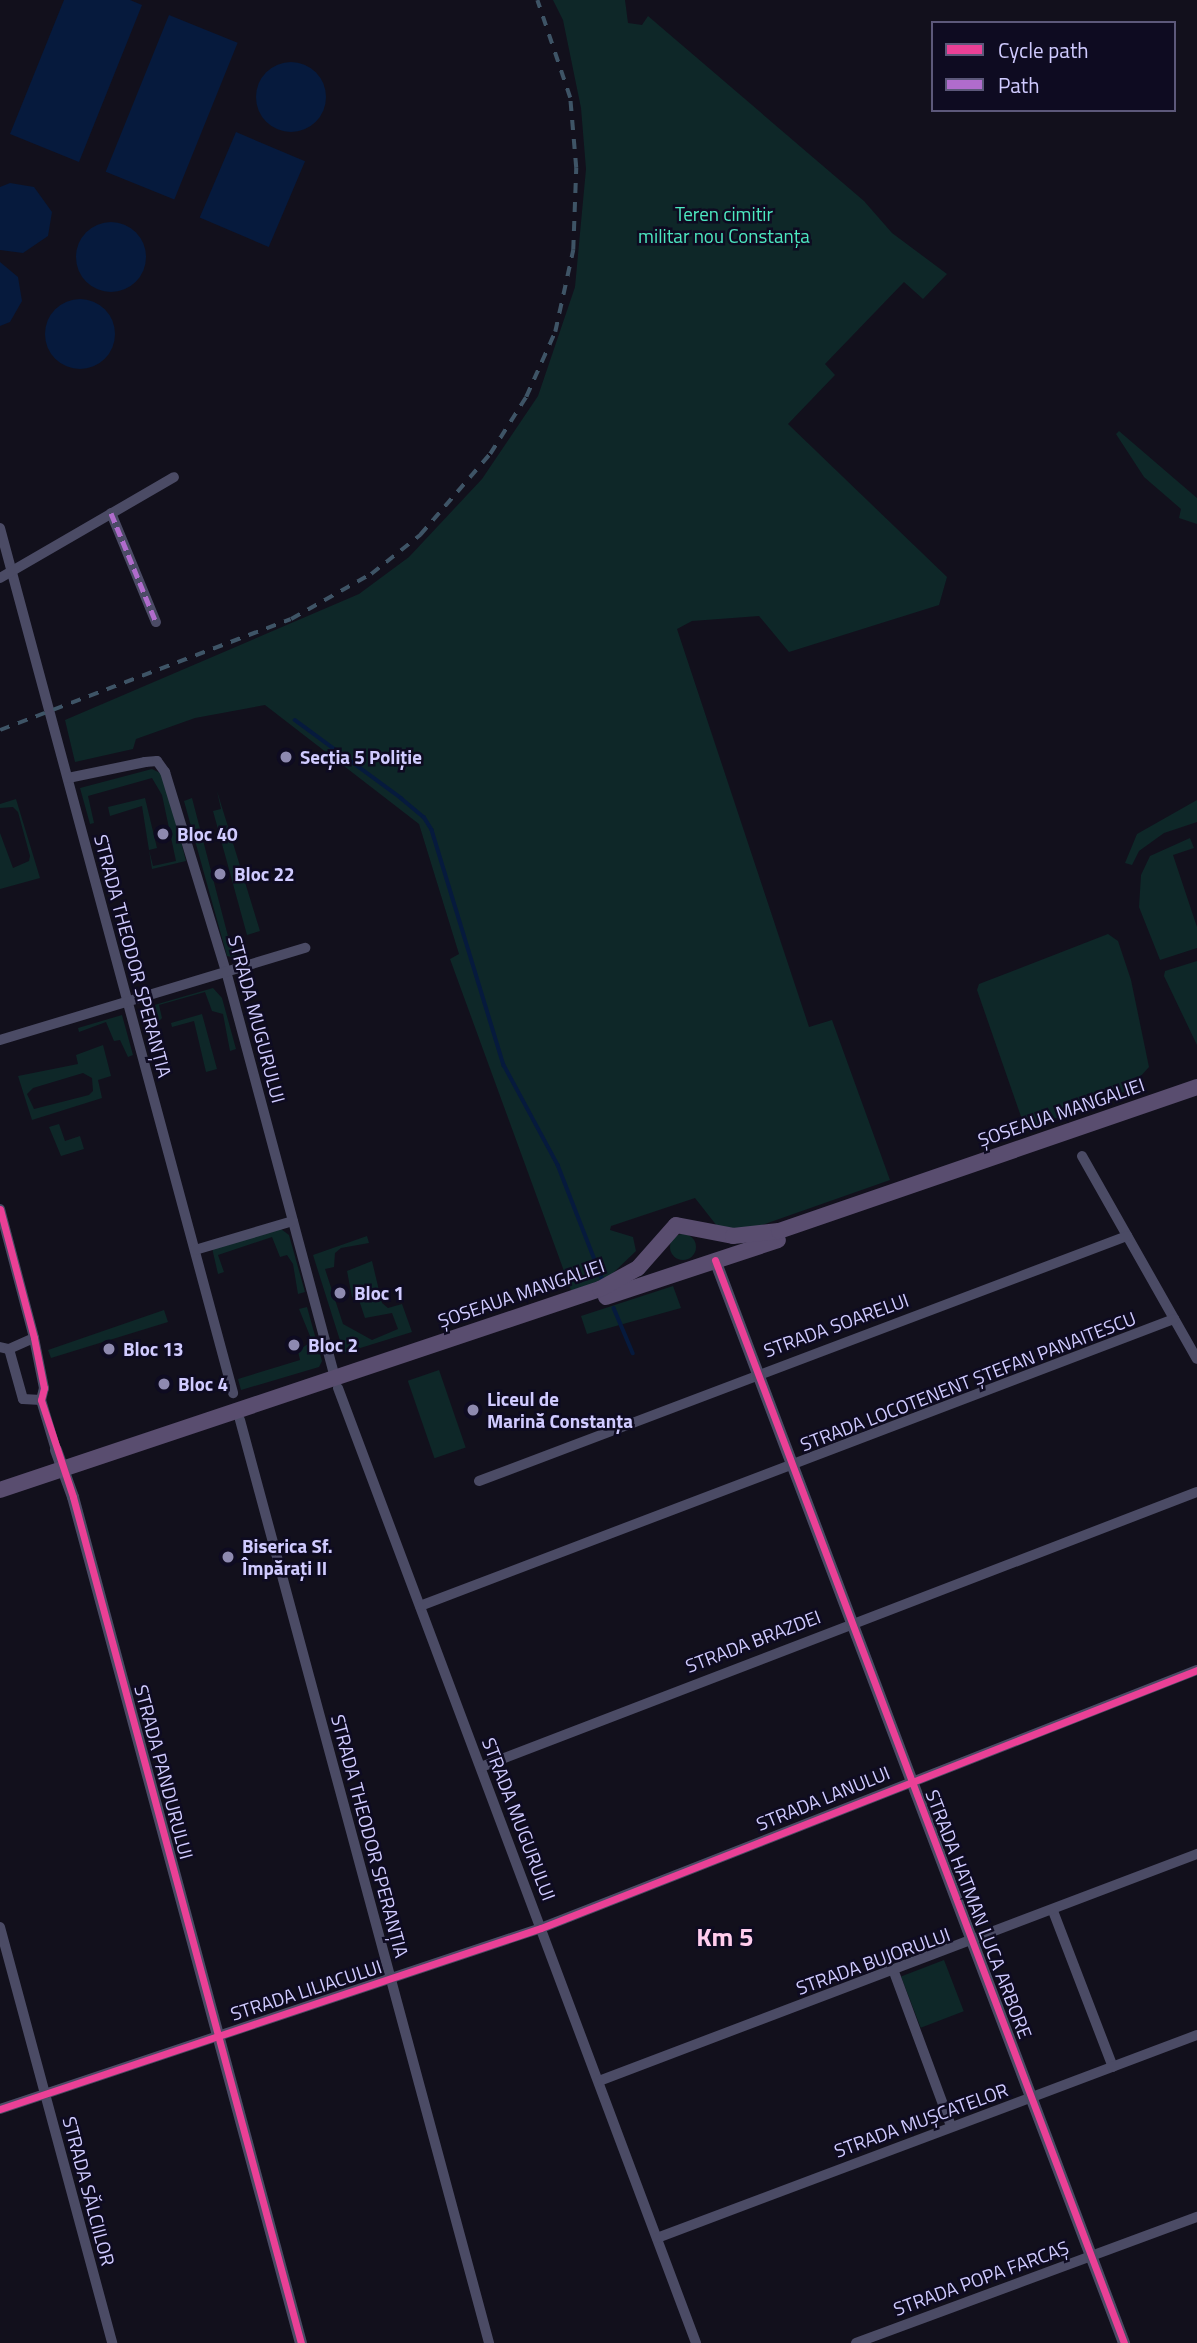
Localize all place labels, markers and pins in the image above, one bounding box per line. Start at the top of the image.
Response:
place label: Secția 5 Poliție [300,746,422,768]
marker: Secția 5 Poliție [278,749,294,765]
place label: Bloc 40 [177,823,238,845]
marker: Bloc 40 [155,826,171,842]
place label: Bloc 22 [234,863,295,885]
marker: Bloc 22 [212,866,228,882]
place label: Bloc 1 [354,1282,404,1304]
marker: Bloc 1 [332,1285,348,1301]
place label: Bloc 2 [308,1334,358,1356]
marker: Bloc 2 [286,1337,302,1353]
place label: Bloc 13 [123,1338,184,1360]
marker: Bloc 13 [101,1341,117,1357]
place label: Bloc 4 [178,1373,228,1395]
marker: Bloc 4 [156,1376,172,1392]
place label: Liceul de Marină Constanța [487,1388,633,1432]
marker: Liceul de Marină Constanța [465,1402,481,1418]
place label: Biserica Sf. Împărați II [242,1535,333,1579]
marker: Biserica Sf. Împărați II [220,1549,236,1565]

